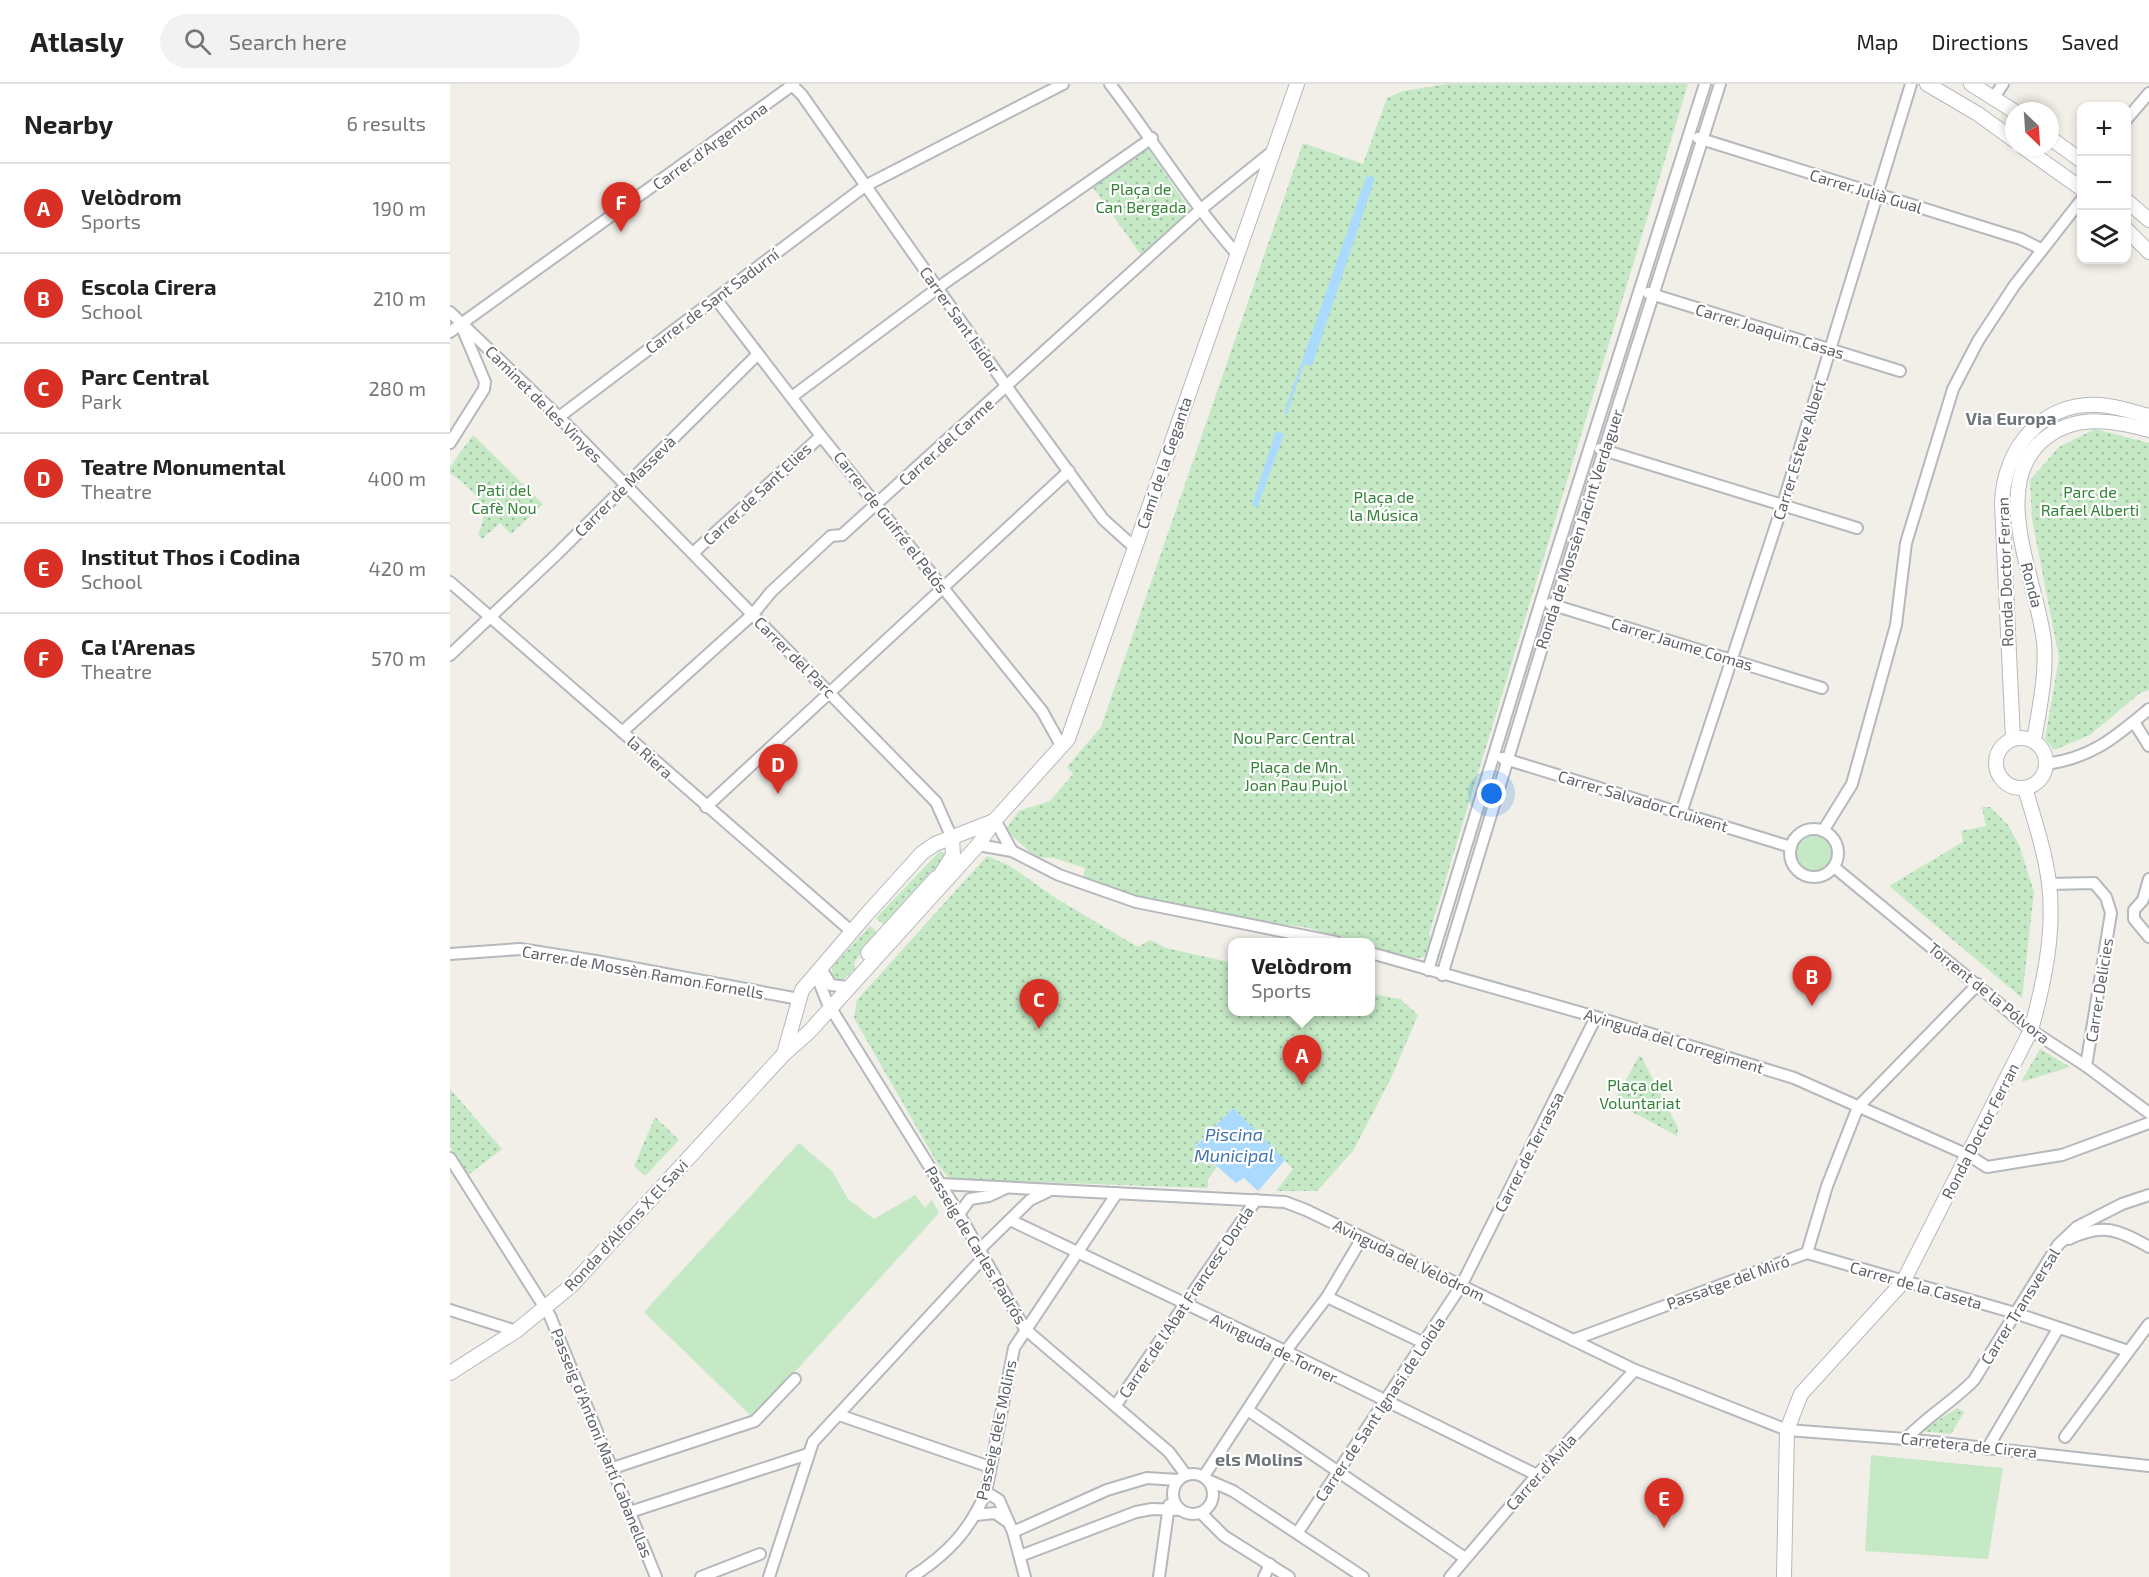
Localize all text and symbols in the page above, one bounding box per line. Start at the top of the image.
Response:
search box [160,14,580,68]
text: Atlasly [30,24,124,58]
icon: search [181,25,214,58]
text: Search here [229,28,347,54]
text: Map [1856,29,1899,54]
text: Directions [1932,29,2028,54]
text: Saved [2061,29,2119,54]
street label: Carrer d'Argentona [649,98,771,194]
north arrow [2005,102,2059,156]
map controls [2077,102,2131,264]
button: + [2077,102,2131,156]
text: Nearby [24,108,113,139]
text: 6 results [346,111,426,135]
button: − [2077,156,2131,210]
street label: Carrer Julià Gual [1808,164,1925,217]
park label: Plaça de Can Bergada [1095,179,1187,216]
pin: F [602,182,640,232]
text: Velòdrom [81,183,182,209]
text: A [37,196,50,220]
text: 190 m [373,196,426,220]
text: Sports [81,209,141,233]
button: layers [2077,210,2131,264]
street label: Carrer de Sant Sadurní [641,243,783,357]
street label: Carrer Sant Isidor [916,262,1005,377]
text: Escola Cirera [81,273,216,299]
text: B [37,286,50,310]
text: 210 m [373,286,426,310]
text: School [81,299,142,323]
street label: Carrer Joaquim Casas [1693,299,1847,362]
street label: Caminet de les Vinyes [482,341,607,466]
text: Parc Central [81,363,209,389]
text: C [38,376,49,400]
text: 280 m [369,376,426,400]
street label: Carrer Esteve Albert [1768,377,1829,522]
text: Park [81,389,122,413]
street label: Carrer del Carme [894,394,997,489]
street label: Camí de la Geganta [1132,394,1195,531]
street label: Ronda de Mossèn Jacint Verdaguer [1531,406,1627,651]
district label: Via Europa [1966,407,2056,429]
street label: Carrer de Massevà [570,431,679,540]
street label: Carrer de Sant Elies [699,439,815,549]
street label: Carrer de Guifré el Pelós [830,447,952,596]
text: Teatre Monumental [81,453,286,479]
text: D [37,466,50,490]
text: 400 m [368,466,426,490]
text: Theatre [81,479,152,503]
park label: Pati del Cafè Nou [471,480,537,517]
park label: Parc de Rafael Alberti [2041,482,2139,519]
park label: Plaça de la Música [1350,487,1418,524]
street label: Ronda Doctor Ferran [1992,497,2017,647]
text: Institut Thos i Codina [81,543,300,569]
text: E [38,556,49,580]
text: 420 m [368,556,426,580]
street label: Ronda [2018,560,2047,610]
text: School [81,569,142,593]
street label: Carrer del Parc [751,612,840,701]
street label: Carrer Jaume Comas [1609,613,1755,674]
text: Ca l'Arenas [81,633,195,659]
text: F [38,646,49,670]
text: 570 m [371,646,426,670]
text: Theatre [81,659,152,683]
park label: Nou Parc Central [1233,728,1355,747]
street label: la Riera [624,731,677,782]
pin: D [758,744,798,794]
park label: Plaça de Mn. Joan Pau Pujol [1244,757,1348,795]
street label: Carrer Salvador Cruixent [1556,766,1731,835]
your location [1477,779,1506,808]
street label: Carrer Delicies [2081,936,2116,1043]
popup [1228,938,1375,1016]
street label: Torrent de la Pólvora [1925,938,2054,1047]
street label: Carrer de Mossèn Ramon Fornells [521,941,765,1002]
text: Velòdrom [1251,952,1352,978]
pin: B [1792,956,1832,1006]
text: Sports [1251,978,1311,1002]
pin: C [1020,980,1058,1029]
street label: Avinguda del Corregiment [1582,1004,1766,1077]
pin: A [1282,1036,1322,1085]
street label: Ronda Doctor Ferran [1937,1060,2022,1202]
park label: Plaça del Voluntariat [1599,1075,1681,1112]
street label: Carrer de Terrassa [1490,1088,1567,1215]
water label: Piscina Municipal [1194,1123,1274,1166]
street label: Ronda d'Alfons X El Savi [560,1155,691,1294]
street label: Passeig de Carles Padrós [922,1162,1031,1327]
street label: Carrer de l'Abat Francesc Dorda [1114,1202,1257,1401]
street label: Avinguda del Velòdrom [1330,1215,1488,1305]
street label: Carrer Transversal [1976,1244,2063,1368]
street label: Passatge del Miró [1664,1250,1792,1313]
street label: Carrer de la Caseta [1848,1257,1984,1312]
street label: Avinguda de Torner [1207,1308,1341,1387]
street label: Carrer de Sant Ignasi de Loiola [1311,1313,1449,1505]
street label: Passeig d'Antoni Martí Cabanellas [548,1325,657,1560]
street label: Passeig dels Molins [971,1358,1020,1502]
street label: Carretera de Cirera [1900,1428,2038,1461]
street label: Carrer d'Àvila [1501,1430,1580,1514]
district label: els Molins [1215,1448,1303,1470]
pin: E [1644,1478,1684,1528]

